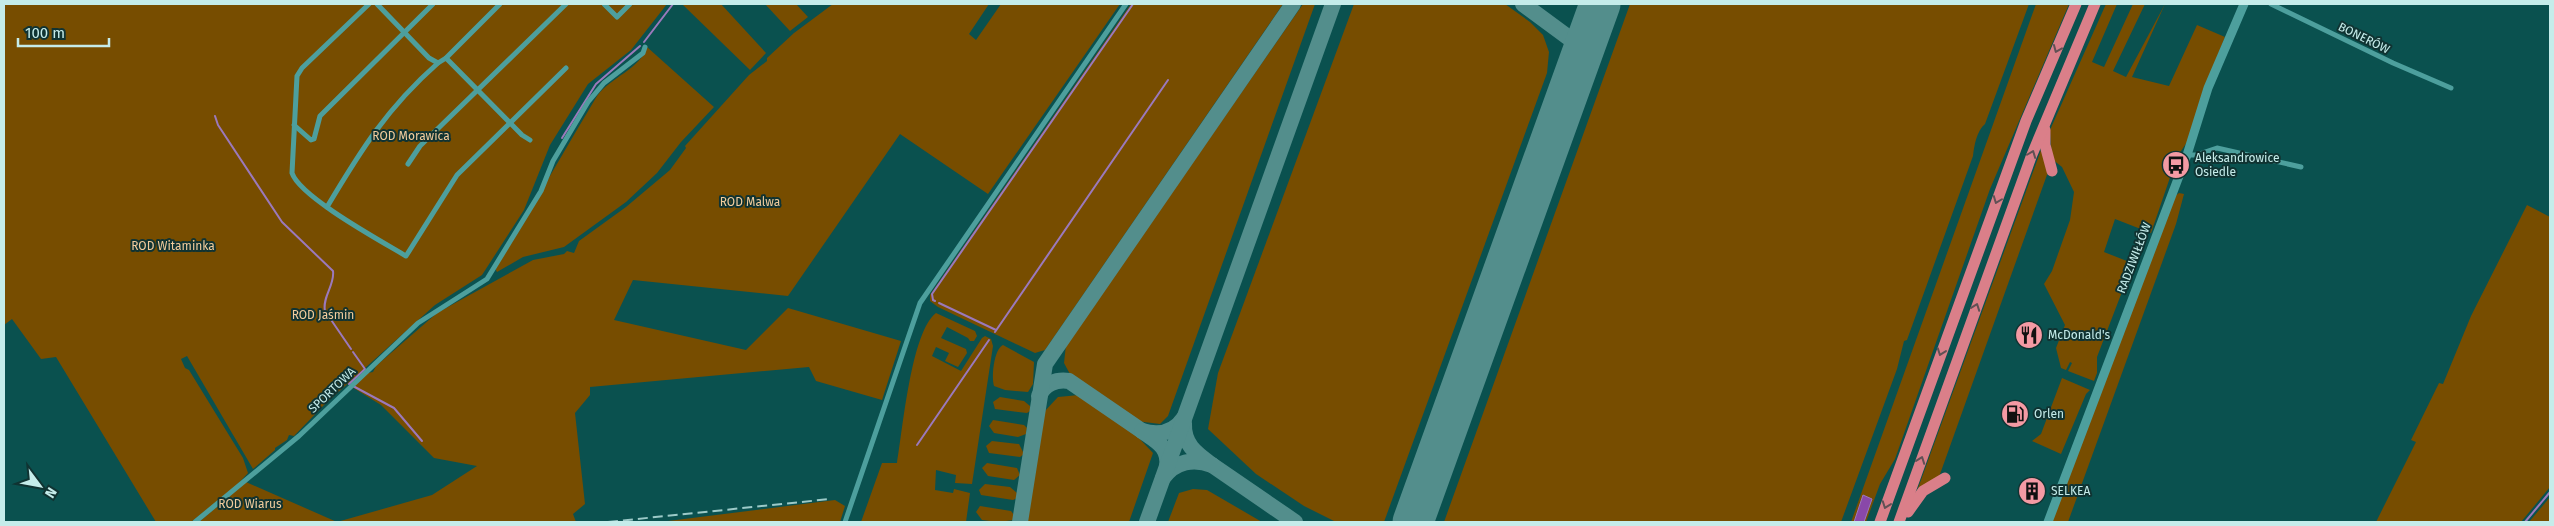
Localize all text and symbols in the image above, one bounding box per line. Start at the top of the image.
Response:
scale bar [18,15,109,47]
street label: BONERÓW [2336,19,2393,57]
text: 100 m [25,24,65,42]
one-way arrow [2052,44,2062,52]
park label: ROD Morawica [372,129,450,143]
bus stop icon: Aleksandrowice Osiedle [2161,150,2191,180]
one-way arrow [2026,151,2036,159]
place label: Aleksandrowice Osiedle [2195,151,2279,179]
park label: ROD Malwa [720,195,780,209]
one-way arrow [1993,195,2003,203]
street label: RADZIWIŁŁÓW [2113,220,2154,295]
park label: ROD Witaminka [131,239,215,253]
one-way arrow [1970,303,1980,312]
park label: ROD Jaśmin [292,308,354,322]
restaurant icon: McDonald's [2014,320,2044,350]
place label: McDonald's [2048,328,2110,342]
one-way arrow [1937,347,1947,356]
street label: SPORTOWA [306,364,358,416]
fuel station icon: Orlen [2000,399,2030,429]
place label: Orlen [2034,407,2064,421]
one-way arrow [1915,456,1925,465]
north arrow [15,461,65,511]
building icon: SELKEA [2017,476,2047,506]
text: N [41,484,60,501]
place label: SELKEA [2051,484,2090,498]
park label: ROD Wiarus [218,497,282,511]
one-way arrow [1882,500,1892,509]

